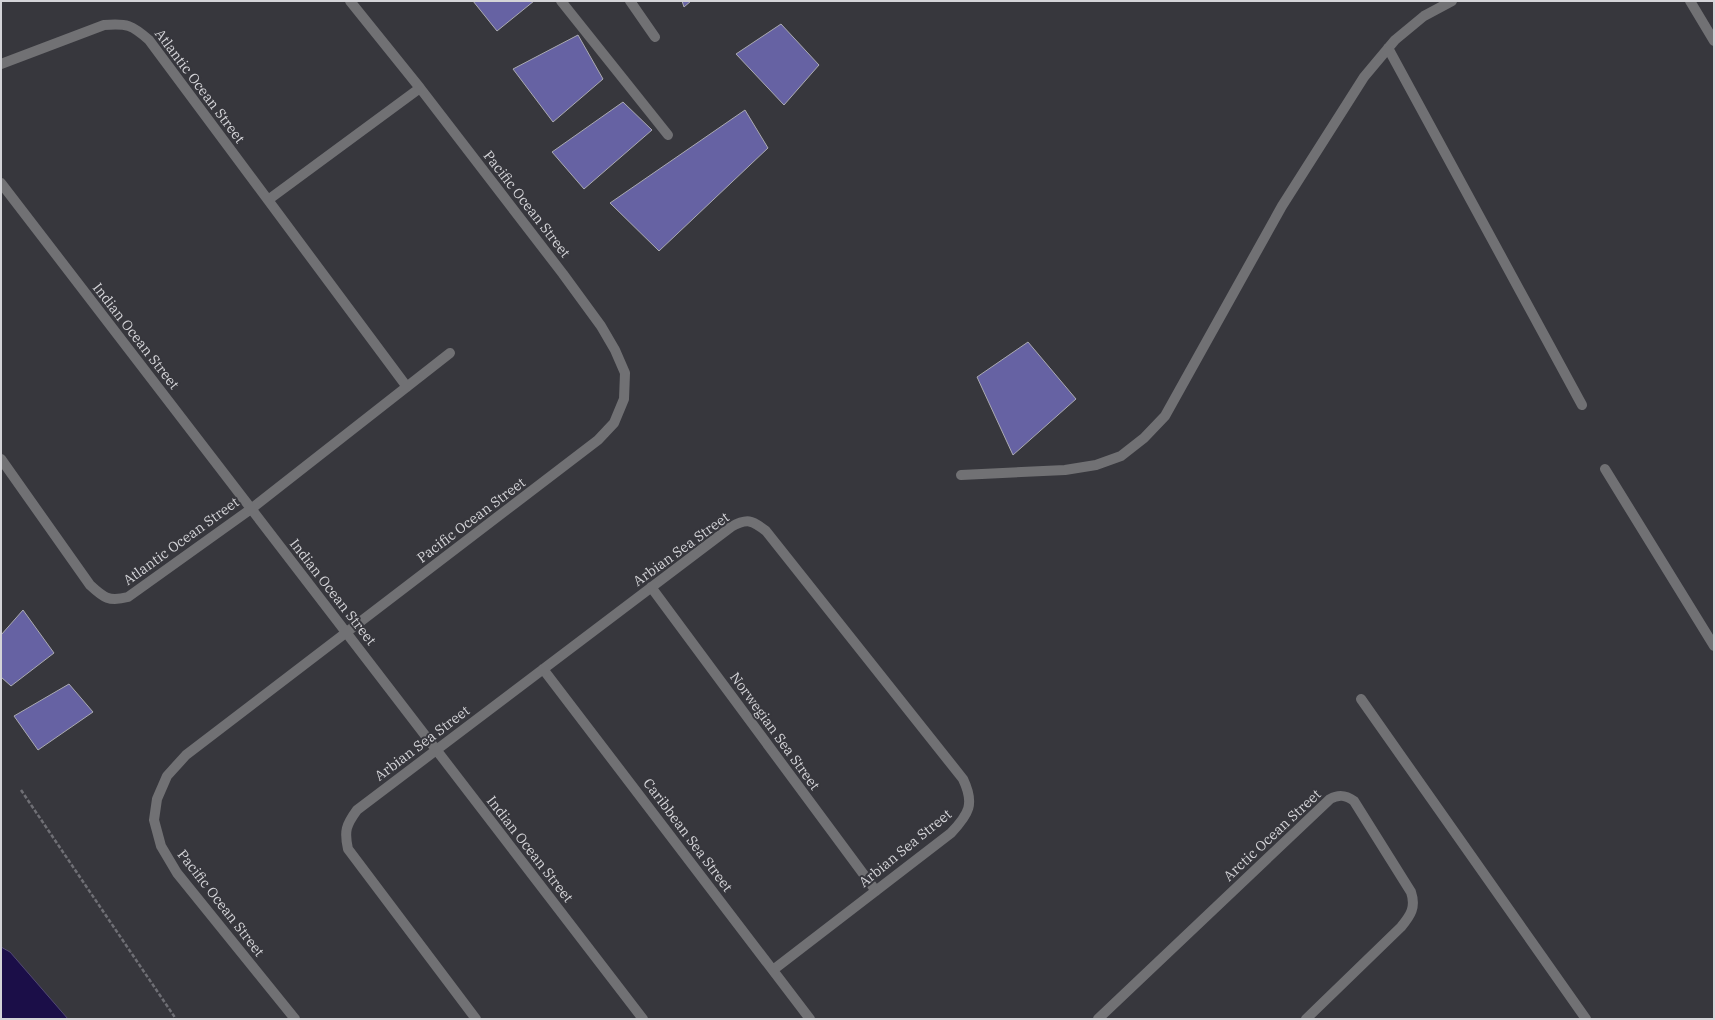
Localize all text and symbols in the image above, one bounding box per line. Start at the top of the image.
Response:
street label: Atlantic Ocean Street [151,25,249,147]
street label: Pacific Ocean Street [480,147,574,261]
street label: Indian Ocean Street [89,279,183,393]
street label: Pacific Ocean Street [413,473,529,567]
street label: Atlantic Ocean Street [120,493,243,589]
street label: Arbian Sea Street [629,508,733,590]
street label: Indian Ocean Street [286,535,380,649]
street label: Norwegian Sea Street [726,668,824,794]
street label: Arbian Sea Street [371,701,473,785]
street label: Caribbean Sea Street [639,775,737,895]
street label: Arctic Ocean Street [1220,785,1325,885]
street label: Indian Ocean Street [483,792,577,906]
street label: Arbian Sea Street [855,805,955,891]
street label: Pacific Ocean Street [174,846,268,960]

